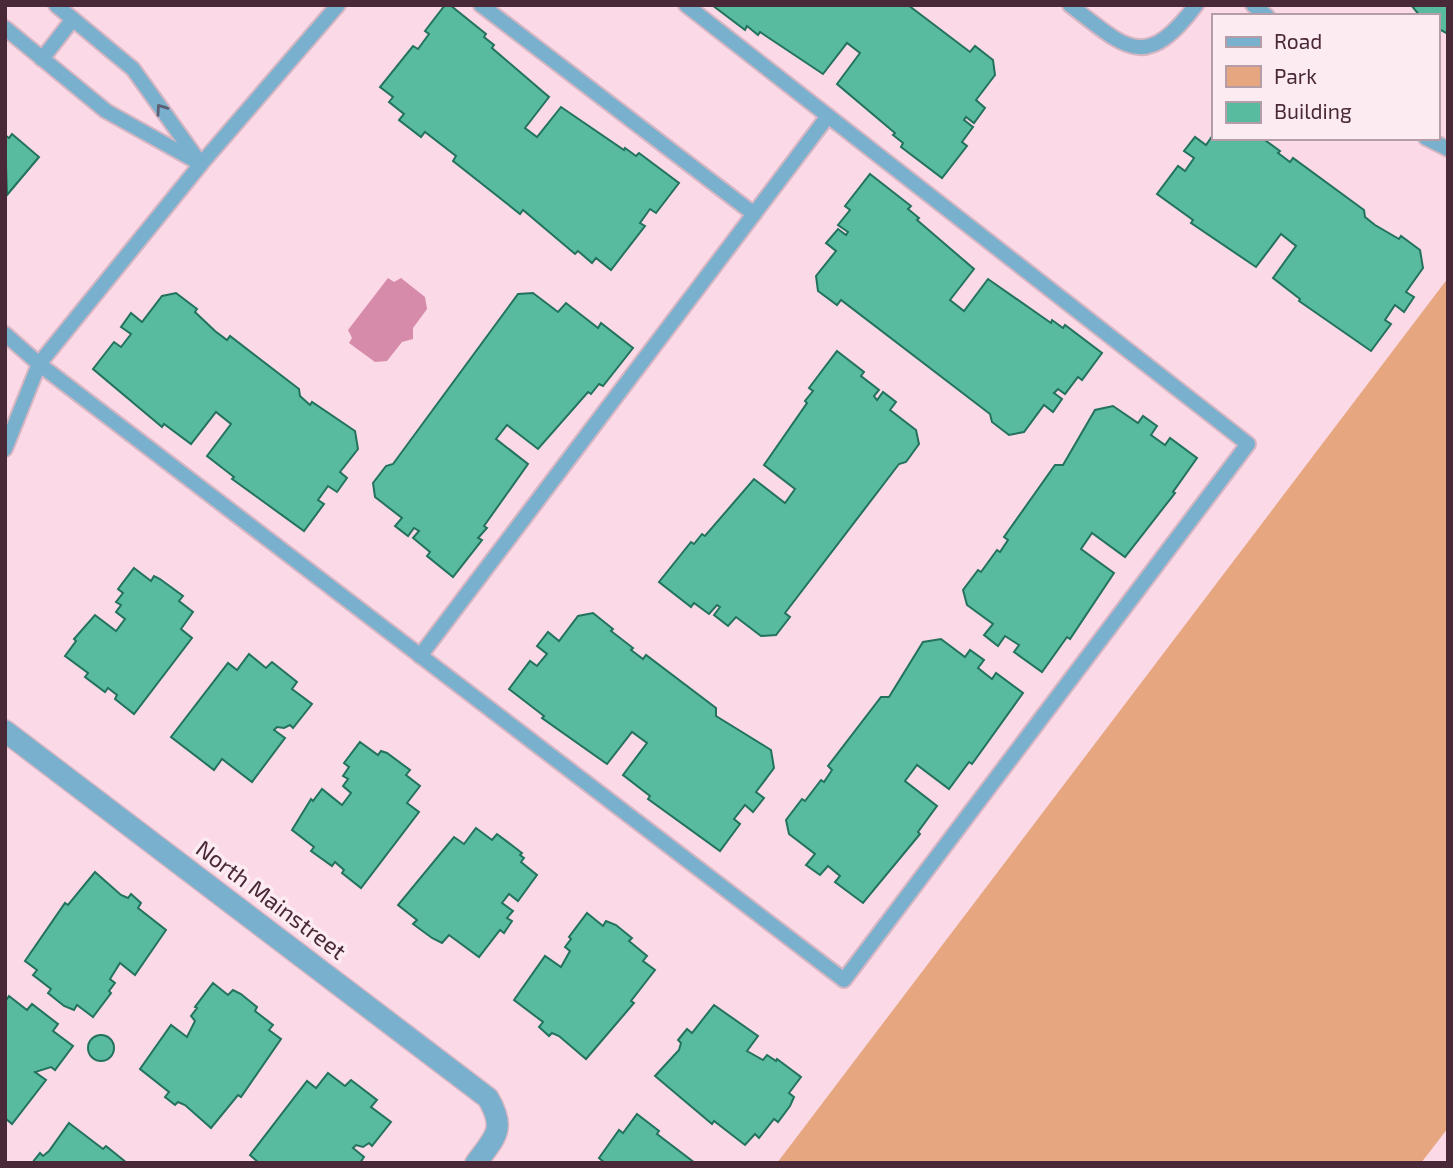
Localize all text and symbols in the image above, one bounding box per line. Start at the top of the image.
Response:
legend [1212,14,1439,140]
text: Road [1274,28,1322,53]
text: Park [1274,63,1317,88]
text: Building [1274,98,1352,123]
one-way arrow [157,104,170,117]
street label: North Mainstreet [191,834,352,965]

